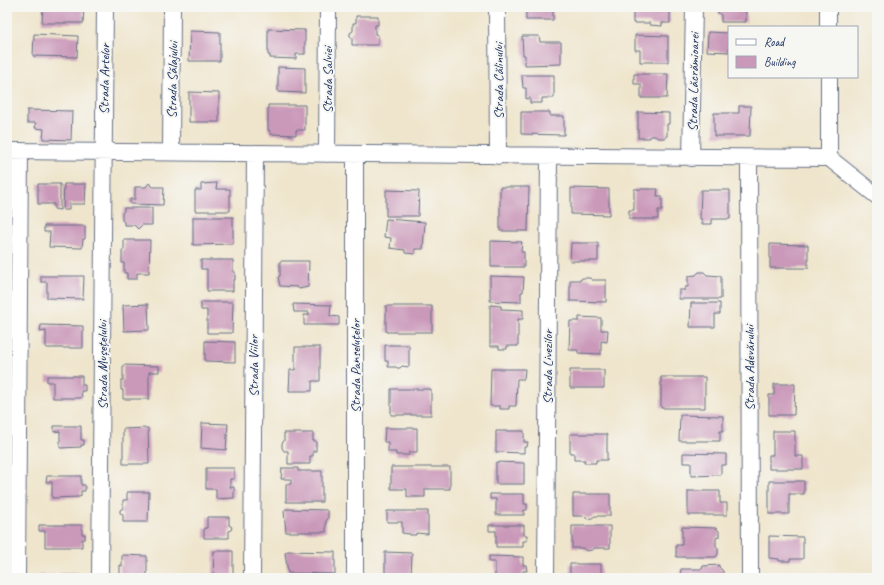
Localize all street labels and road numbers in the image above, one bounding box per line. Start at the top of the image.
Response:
street label: Strada Lăcrămioarei [684,30,703,132]
street label: Strada Sălajului [163,39,182,119]
street label: Strada Călinului [490,40,507,119]
street label: Strada Artelor [95,41,114,115]
street label: Strada Salviei [319,44,336,113]
street label: Strada Mușețelului [94,318,111,410]
street label: Strada Panseluțelor [347,318,364,413]
street label: Strada Adevărului [741,323,758,411]
street label: Strada Livezilor [539,328,556,404]
street label: Strada Viilor [245,334,262,397]

